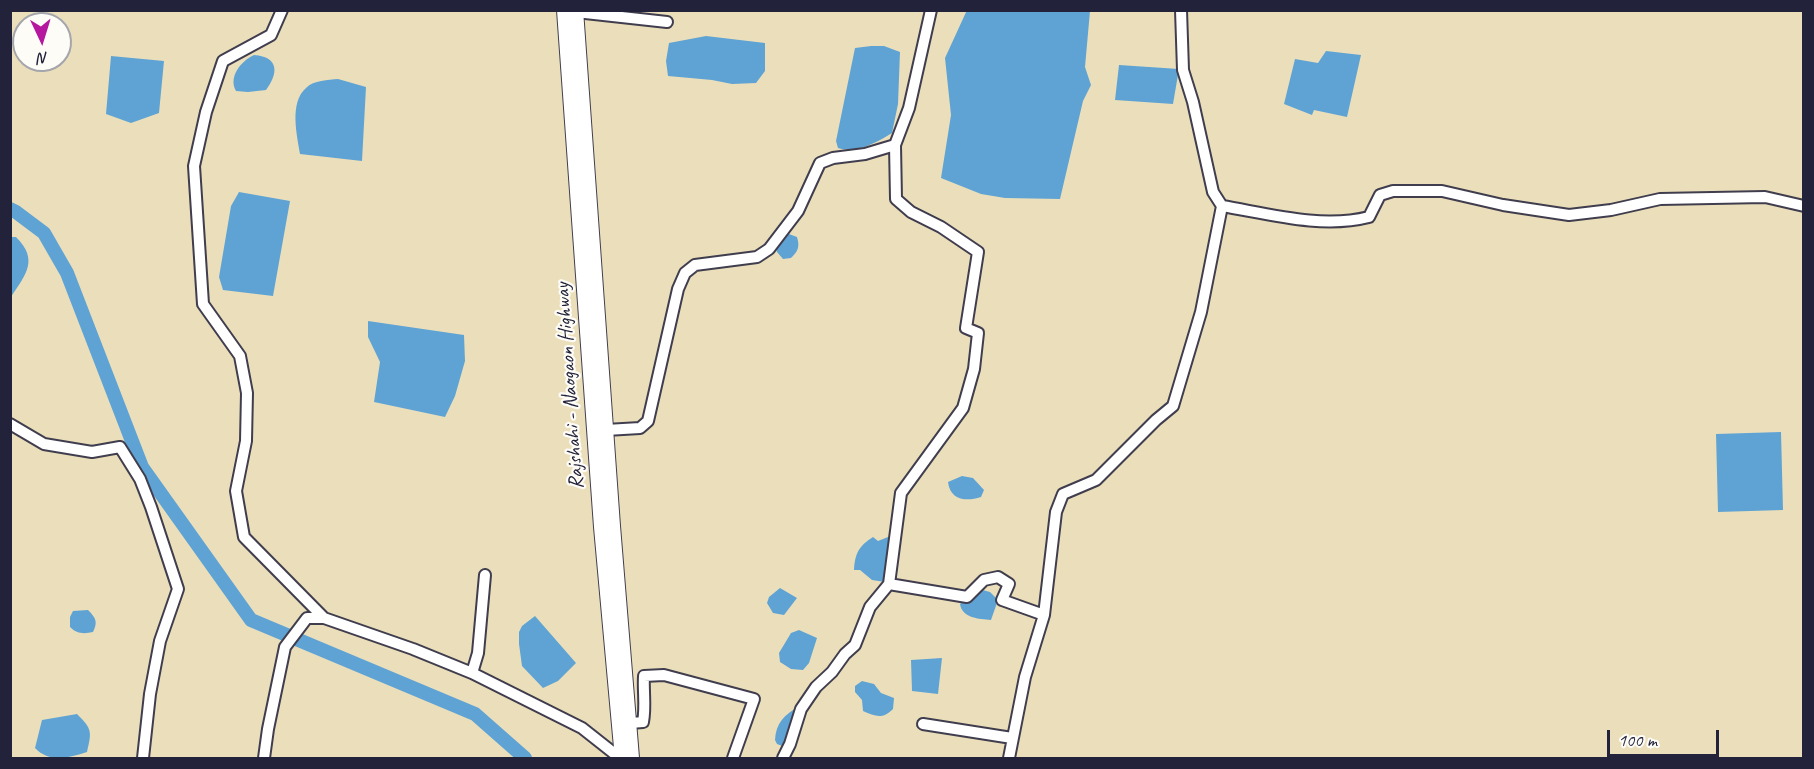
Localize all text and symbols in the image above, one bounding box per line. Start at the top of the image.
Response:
north arrow [12,12,72,72]
text: N [37,48,49,68]
street label: Rajshahi - Naogaon Highway [550,282,590,490]
scale bar [1610,718,1722,756]
text: 100 m [1618,729,1657,751]

